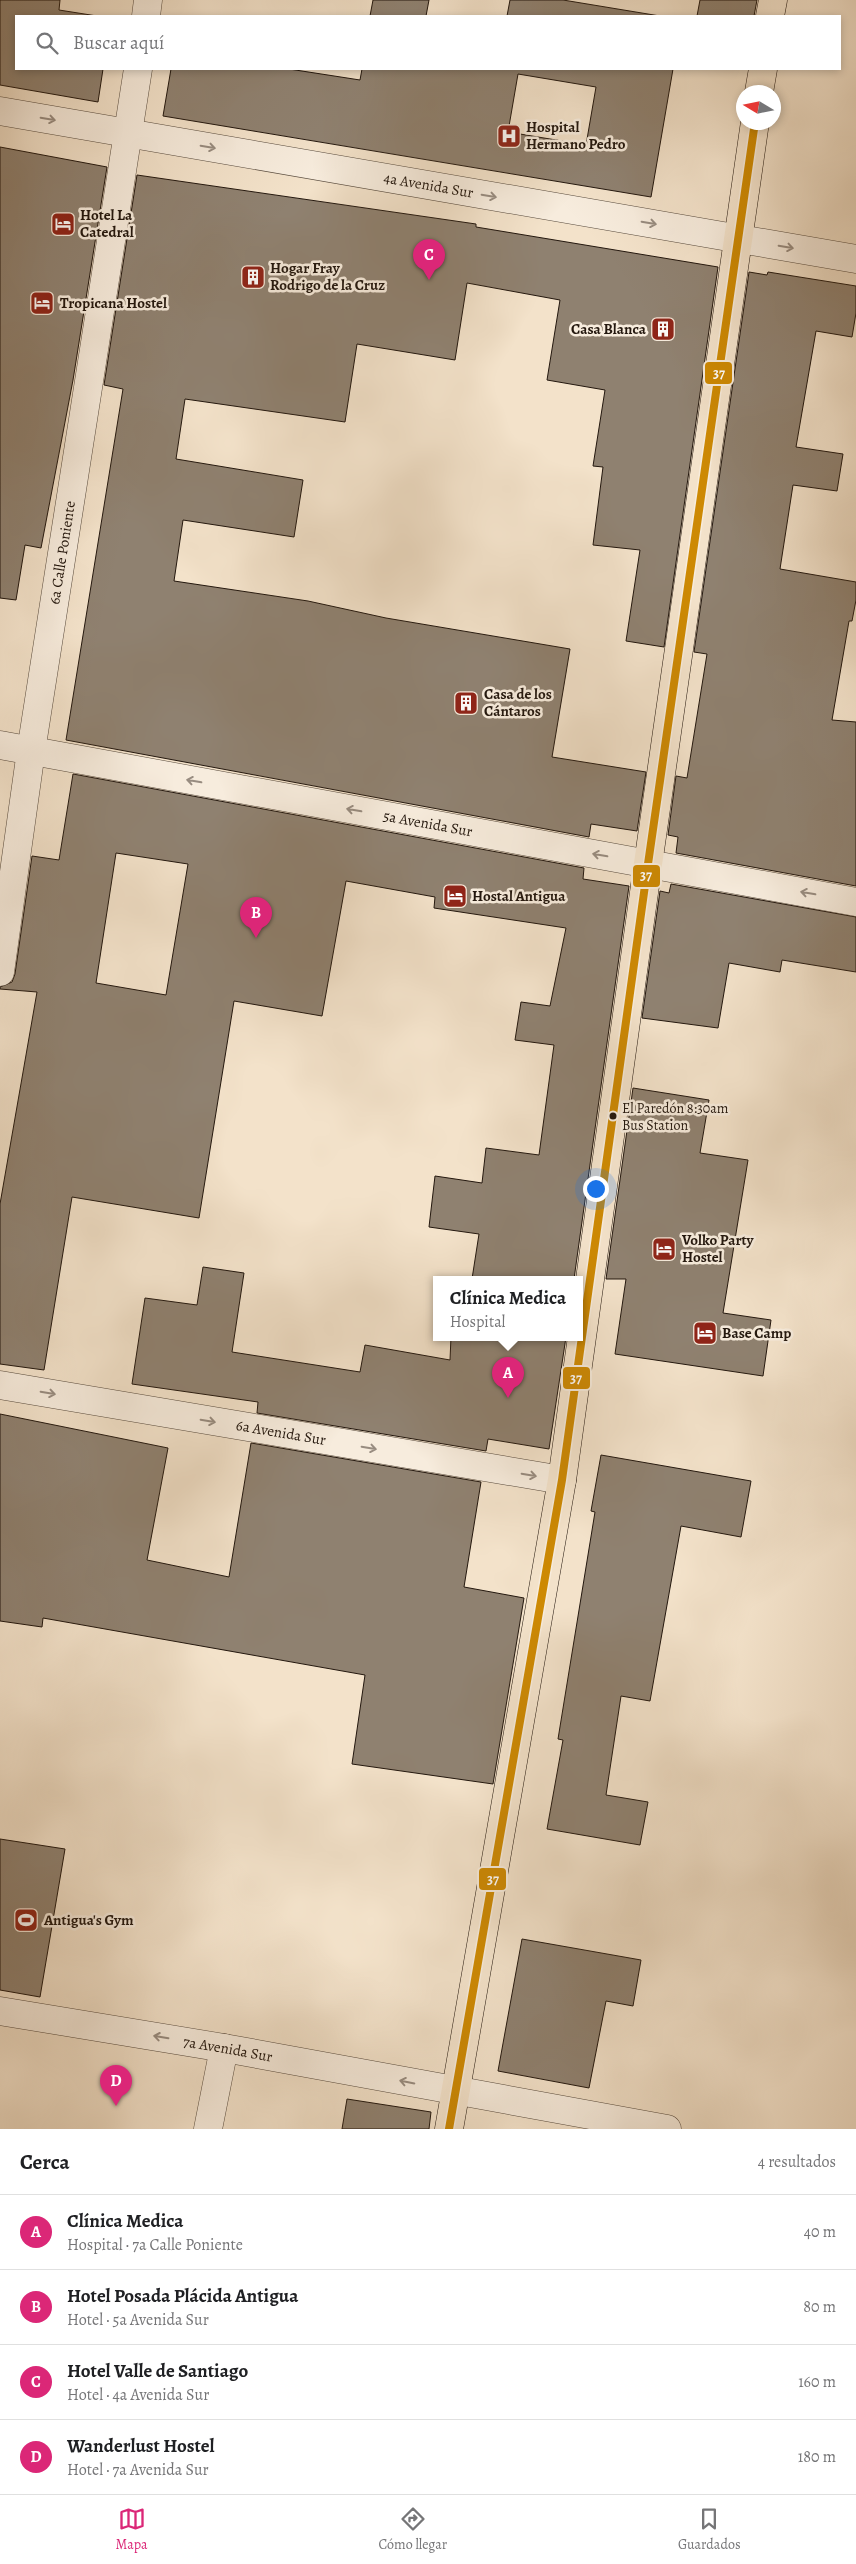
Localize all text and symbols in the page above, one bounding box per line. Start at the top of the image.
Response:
search box [15,15,841,70]
icon: search [33,29,61,57]
text: Buscar aquí [73,30,164,56]
north arrow [736,85,781,130]
one-way arrow [40,115,56,125]
place label: Hospital Hermano Pedro [526,117,626,154]
hospital icon: Hospital Hermano Pedro [496,123,522,149]
one-way arrow [200,143,216,153]
street label: 4a Avenida Sur [382,168,475,203]
one-way arrow [481,191,497,201]
place label: Hotel La Catedral [80,205,134,242]
hotel icon: Hotel La Catedral [50,211,76,237]
one-way arrow [641,219,657,229]
pin: C [413,239,445,280]
one-way arrow [778,243,794,252]
place label: Hogar Fray Rodrigo de la Cruz [270,258,385,295]
building icon: Hogar Fray Rodrigo de la Cruz [240,264,266,290]
hotel icon: Tropicana Hostel [29,290,55,316]
place label: Tropicana Hostel [60,293,167,313]
building icon: Casa Blanca [650,316,676,342]
place label: Casa Blanca [571,319,647,339]
line badge: 37 [704,361,733,385]
text: 37 [713,364,725,383]
street label: 6a Calle Poniente [44,499,80,606]
place label: Casa de los Cántaros [484,684,552,721]
building icon: Casa de los Cántaros [453,690,479,716]
one-way arrow [186,775,202,785]
one-way arrow [346,805,362,815]
street label: 5a Avenida Sur [382,805,474,842]
one-way arrow [592,850,608,860]
line badge: 37 [632,864,661,888]
text: 37 [640,866,652,885]
hotel icon: Hostal Antigua [442,883,468,909]
place label: Hostal Antigua [472,886,566,906]
one-way arrow [800,888,816,898]
pin: B [240,897,272,938]
place label: El Paredón 8:30am Bus Station [622,1099,729,1135]
marker: El Paredón 8:30am Bus Station [608,1111,618,1121]
your location [583,1176,609,1202]
place label: Volko Party Hostel [681,1230,755,1267]
hotel icon: Volko Party Hostel [651,1236,677,1262]
popup [433,1276,583,1341]
text: Clínica Medica [450,1285,566,1311]
text: Hospital [450,1311,506,1333]
hotel icon: Base Camp [692,1320,718,1346]
place label: Base Camp [722,1323,791,1343]
pin: A [492,1357,524,1398]
line badge: 37 [562,1366,591,1390]
text: 37 [570,1369,582,1388]
one-way arrow [40,1389,56,1399]
street label: 6a Avenida Sur [235,1415,328,1450]
one-way arrow [200,1416,216,1426]
one-way arrow [360,1443,376,1453]
one-way arrow [520,1470,536,1480]
line badge: 37 [478,1867,507,1891]
text: 37 [487,1870,499,1889]
sports icon: Antigua's Gym [13,1907,39,1933]
place label: Antigua's Gym [43,1910,134,1930]
street label: 7a Avenida Sur [182,2031,274,2067]
one-way arrow [154,2032,170,2042]
pin: D [100,2065,132,2106]
one-way arrow [400,2076,416,2086]
text: Cerca [20,2148,70,2176]
text: 4 resultados [758,2151,836,2173]
text: Clínica Medica [67,2208,183,2234]
text: A [31,2221,41,2243]
text: 40 m [804,2221,836,2243]
text: Hospital · 7a Calle Poniente [67,2234,243,2256]
text: Hotel Posada Plácida Antigua [67,2283,298,2309]
text: B [31,2296,41,2318]
text: 80 m [803,2296,836,2318]
text: Hotel · 5a Avenida Sur [67,2309,209,2331]
text: Hotel Valle de Santiago [67,2358,248,2384]
text: C [31,2371,41,2393]
text: 160 m [798,2371,836,2393]
text: Hotel · 4a Avenida Sur [67,2384,209,2406]
text: Wanderlust Hostel [67,2433,215,2459]
text: D [30,2446,42,2468]
text: 180 m [798,2446,836,2468]
text: Hotel · 7a Avenida Sur [67,2459,209,2481]
tab: Mapa [115,2505,148,2554]
tab: Cómo llegar [379,2505,447,2554]
tab: Guardados [678,2505,741,2554]

